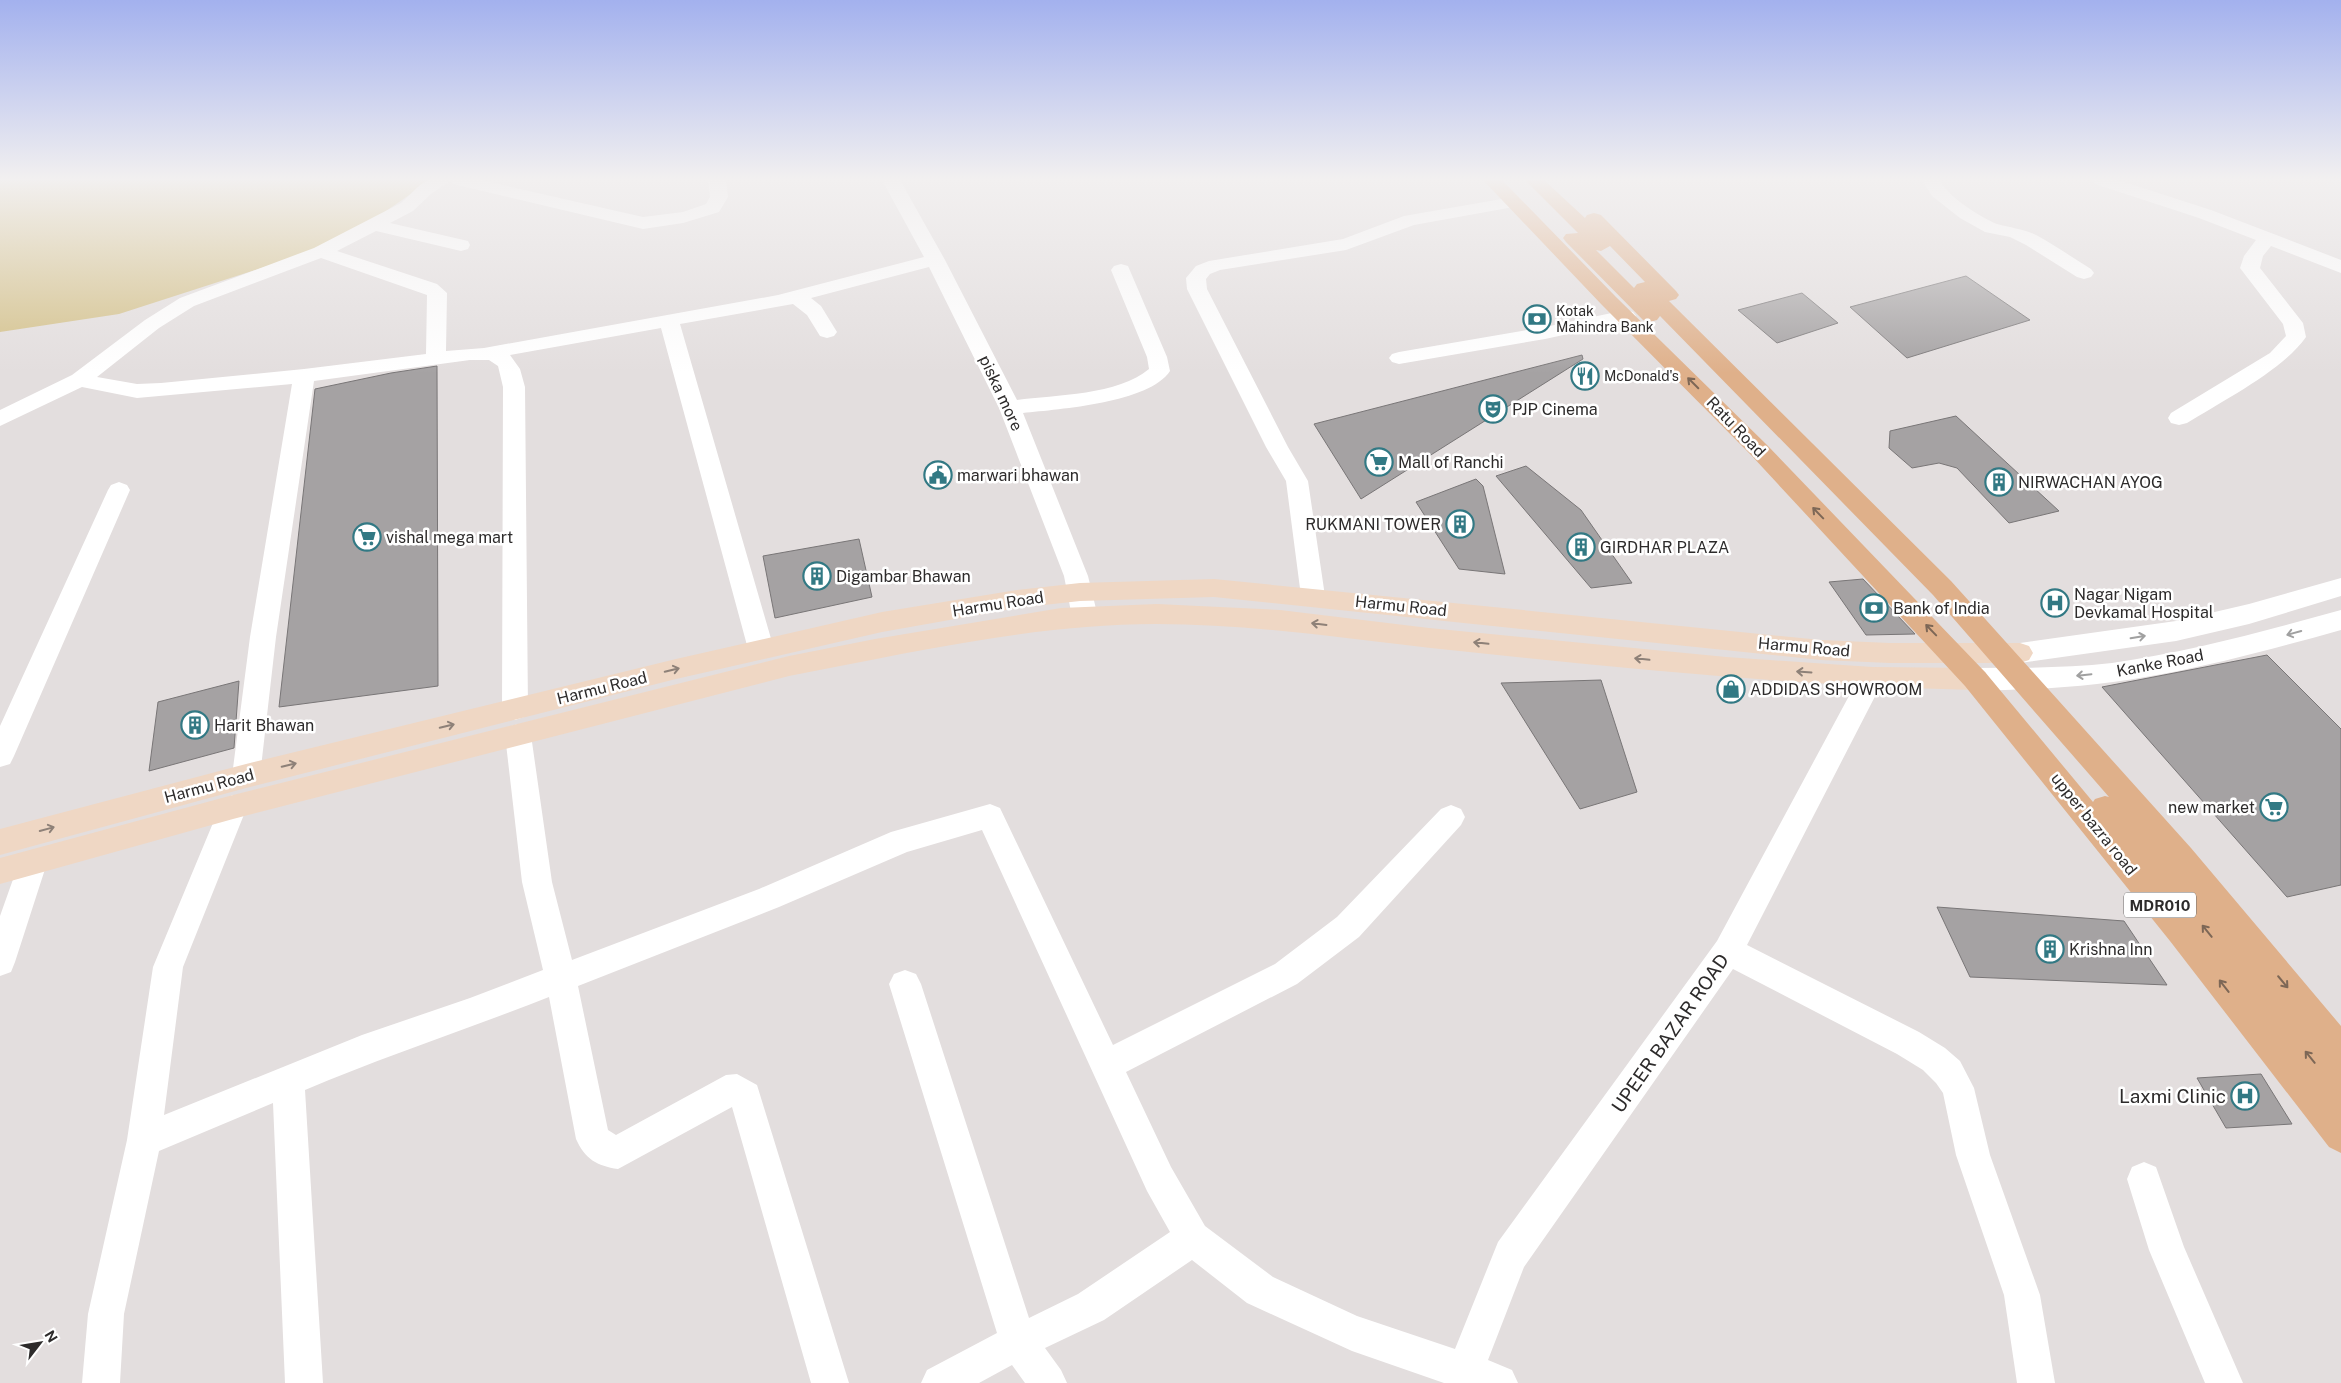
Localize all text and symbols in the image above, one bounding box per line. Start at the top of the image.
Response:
place label: Kotak Mahindra Bank [1556,303,1654,335]
bank icon: Kotak Mahindra Bank [1522,304,1552,334]
street label: piska more [975,352,1027,434]
restaurant icon: McDonald's [1570,361,1600,391]
place label: McDonald's [1604,368,1679,384]
one-way arrow [1687,377,1699,390]
street label: Ratu Road [1703,393,1769,461]
theatre icon: PJP Cinema [1478,394,1508,424]
place label: PJP Cinema [1512,400,1598,419]
supermarket icon: Mall of Ranchi [1364,447,1394,477]
place label: Mall of Ranchi [1398,453,1504,472]
public building icon: marwari bhawan [923,460,953,490]
place label: marwari bhawan [957,466,1079,485]
building icon: NIRWACHAN AYOG [1984,467,2014,497]
place label: NIRWACHAN AYOG [2018,473,2163,492]
one-way arrow [1812,506,1824,519]
building icon: RUKMANI TOWER [1445,509,1475,539]
place label: RUKMANI TOWER [1305,515,1441,534]
supermarket icon: vishal mega mart [352,522,382,552]
place label: vishal mega mart [386,528,513,547]
building icon: GIRDHAR PLAZA [1566,532,1596,562]
place label: GIRDHAR PLAZA [1600,538,1729,557]
building icon: Digambar Bhawan [802,561,832,591]
place label: Digambar Bhawan [836,567,971,586]
place label: Nagar Nigam Devkamal Hospital [2074,585,2214,622]
street label: Harmu Road [951,587,1045,621]
hospital icon: Nagar Nigam Devkamal Hospital [2040,588,2070,618]
street label: Harmu Road [1354,592,1448,620]
bank icon: Bank of India [1859,593,1889,623]
place label: Bank of India [1893,599,1990,618]
one-way arrow [1311,619,1327,629]
one-way arrow [1925,624,1937,636]
one-way arrow [2286,629,2302,638]
one-way arrow [2130,631,2146,641]
street label: Harmu Road [1757,634,1851,660]
one-way arrow [1473,638,1489,648]
street label: Kanke Road [2115,645,2205,681]
one-way arrow [1635,654,1651,663]
one-way arrow [663,665,679,674]
street label: Harmu Road [555,668,649,708]
one-way arrow [1796,668,1812,677]
one-way arrow [2076,670,2092,680]
shop icon: ADDIDAS SHOWROOM [1716,674,1746,704]
place label: ADDIDAS SHOWROOM [1750,680,1922,699]
building icon: Harit Bhawan [180,710,210,740]
place label: Harit Bhawan [214,716,314,735]
one-way arrow [438,721,454,731]
one-way arrow [280,760,296,769]
street label: Harmu Road [162,765,256,807]
street label: upper bazra road [2047,769,2141,879]
supermarket icon: new market [2259,792,2289,822]
place label: new market [2168,798,2255,817]
one-way arrow [39,824,55,834]
road number: MDR010 [2124,892,2196,918]
one-way arrow [2202,925,2213,938]
building icon: Krishna Inn [2035,934,2065,964]
place label: Krishna Inn [2069,940,2152,959]
street label: UPEER BAZAR ROAD [1607,949,1733,1117]
one-way arrow [2278,975,2289,988]
one-way arrow [2219,980,2230,993]
one-way arrow [2305,1050,2316,1063]
hospital icon: Laxmi Clinic [2230,1081,2260,1111]
place label: Laxmi Clinic [2119,1085,2226,1107]
north arrow [15,1318,65,1368]
text: N [41,1327,61,1345]

